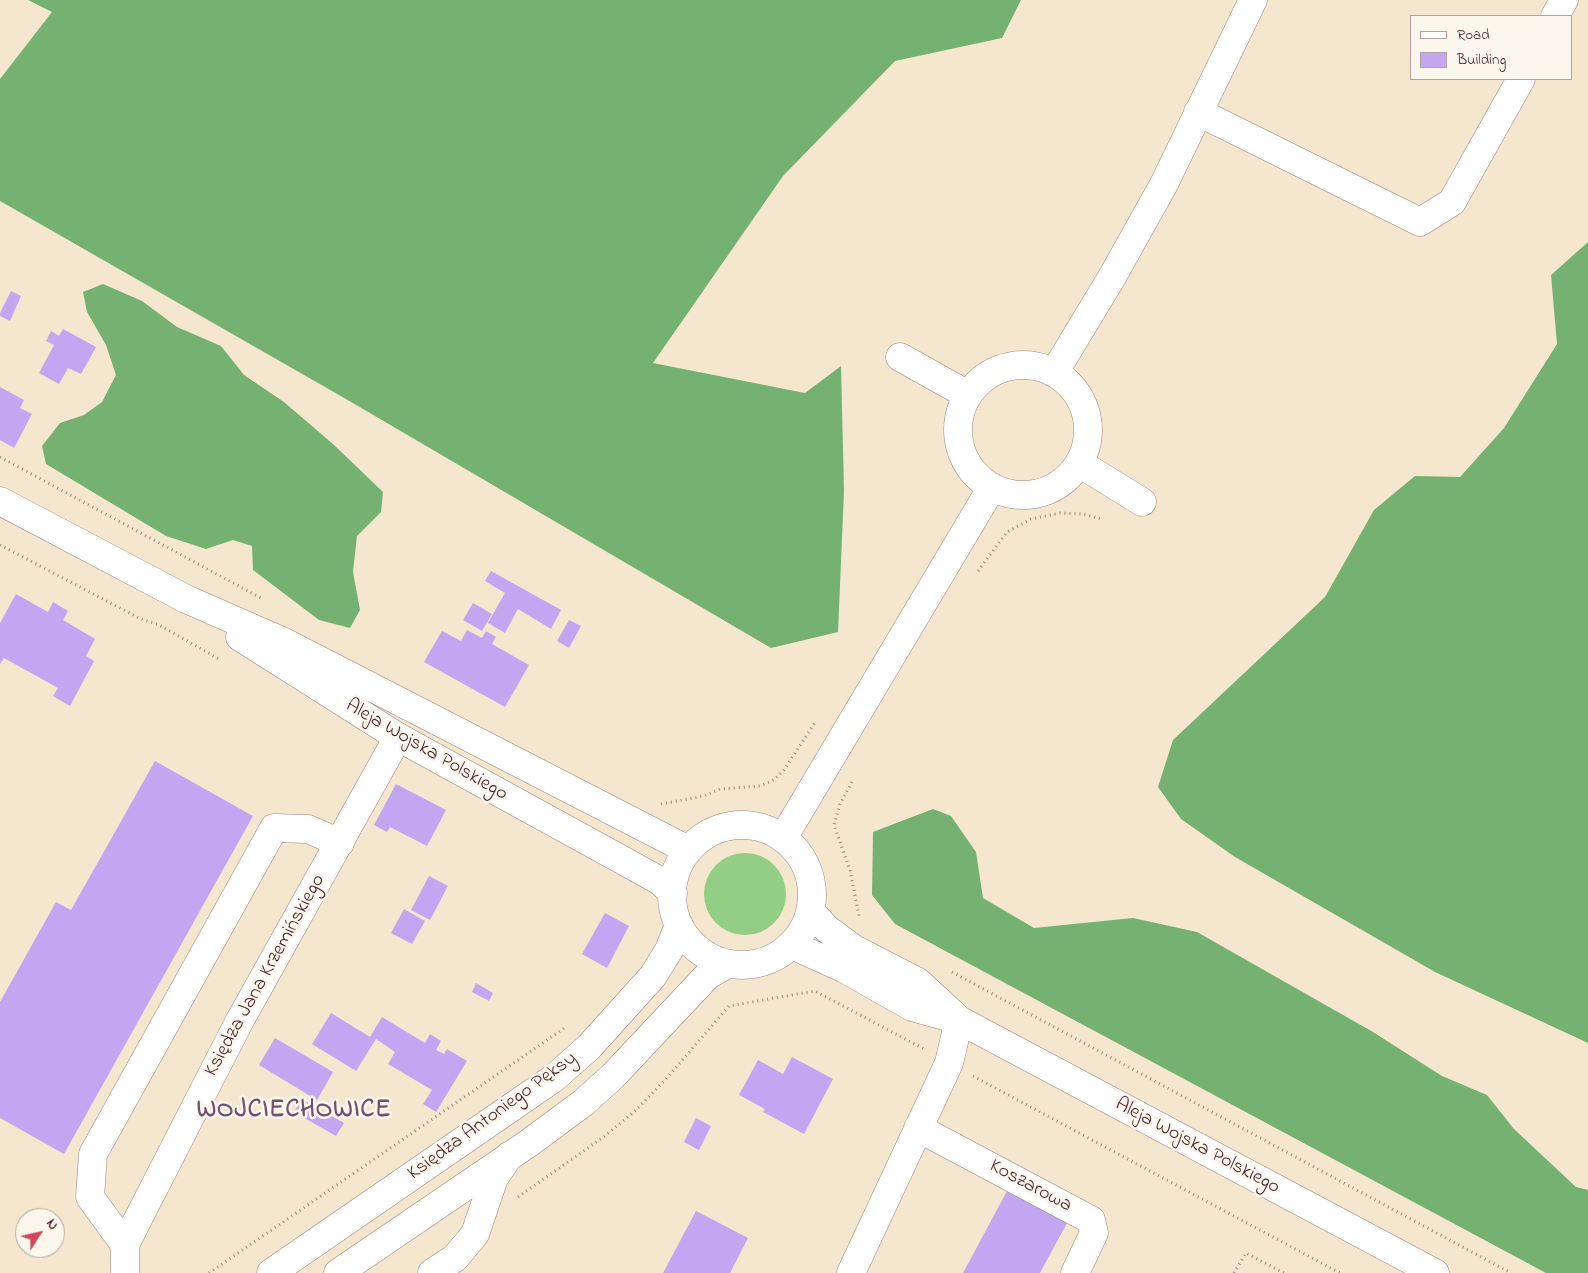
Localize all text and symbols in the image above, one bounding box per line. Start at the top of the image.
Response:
legend [1410,15,1573,80]
text: Road [1457,24,1490,46]
text: Building [1457,49,1506,71]
street label: Aleja Wojska Polskiego [341,695,511,807]
street label: Księdza Jana Krzemińskiego [200,871,332,1081]
street label: Księdza Antoniego Pęksy [404,1048,582,1186]
street label: Aleja Wojska Polskiego [1111,1093,1283,1201]
district label: WOJCIECHOWICE [195,1097,393,1127]
street label: Koszarowa [985,1155,1075,1219]
north arrow [15,1208,65,1258]
text: N [41,1215,63,1235]

